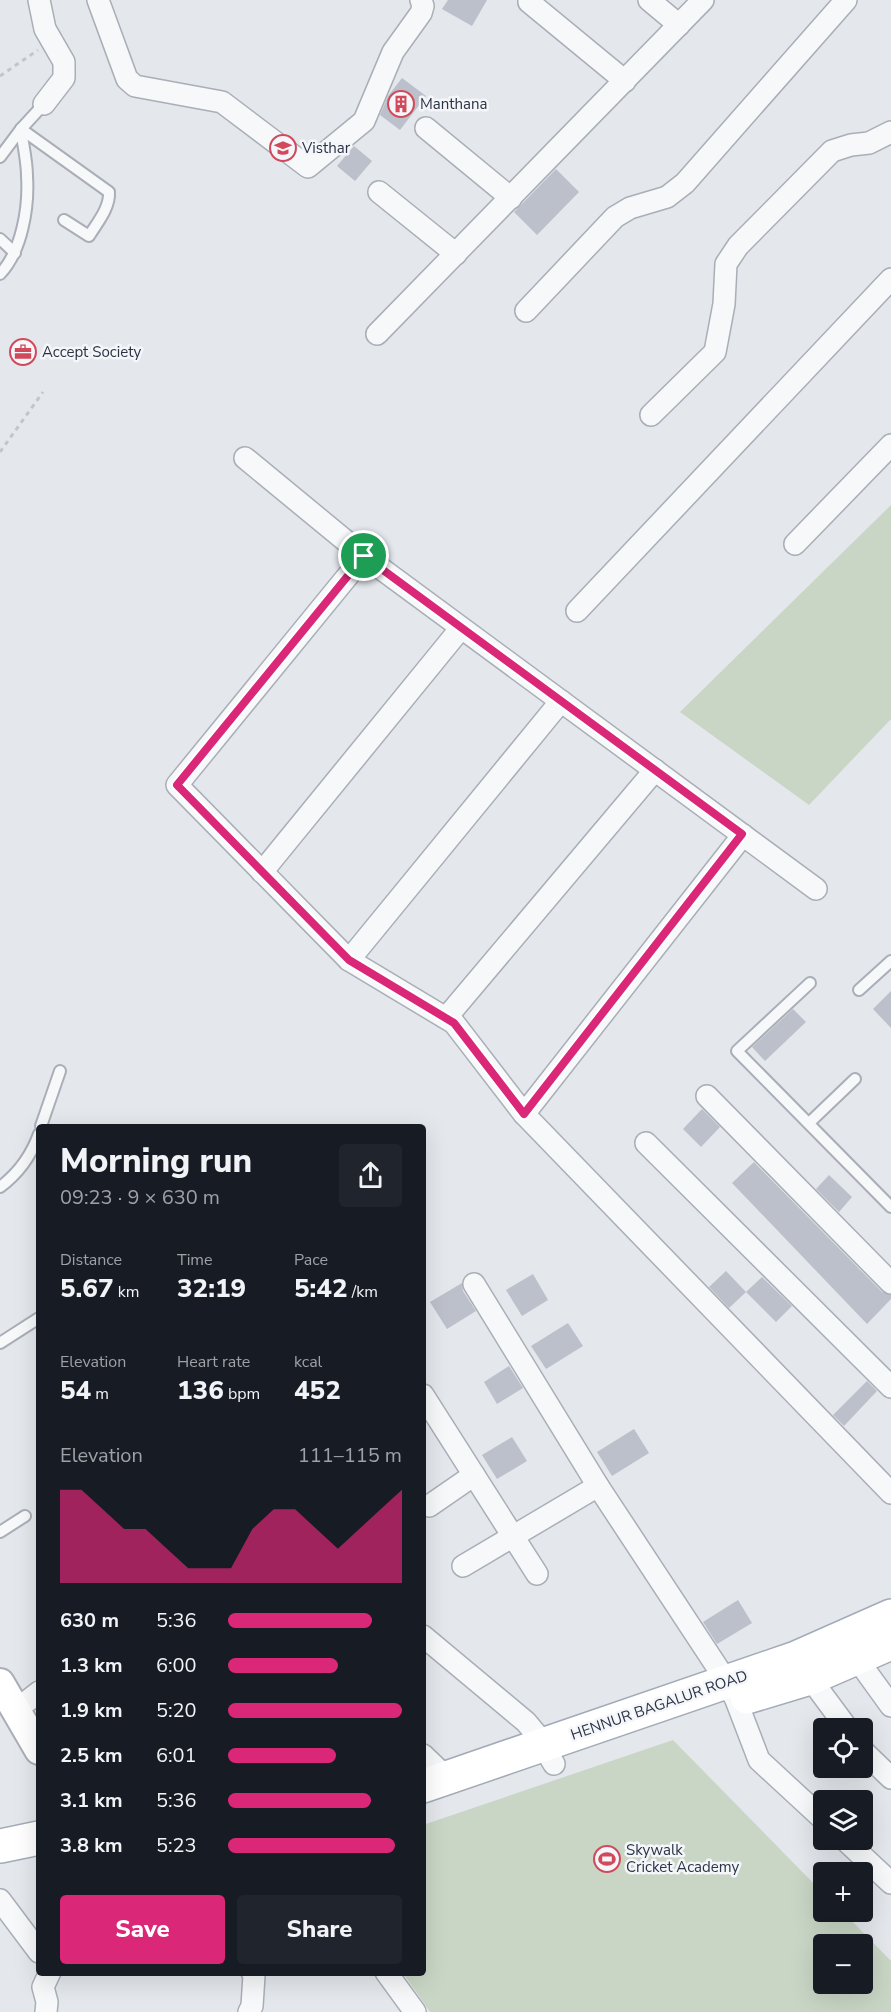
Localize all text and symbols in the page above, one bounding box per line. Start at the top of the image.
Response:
building icon: Manthana [386,89,416,119]
place label: Manthana [420,94,488,114]
school or university icon: Visthar [268,133,298,163]
place label: Visthar [301,138,351,158]
office icon: Accept Society [8,337,38,367]
place label: Accept Society [42,342,142,362]
pin [338,530,389,581]
icon: arrive [347,539,380,572]
text: Morning run [60,1139,252,1184]
button: share [339,1144,402,1207]
text: 09:23 · 9 × 630 m [60,1184,220,1211]
text: Distance [60,1249,122,1271]
text: Time [177,1249,213,1271]
text: Pace [294,1249,328,1271]
text: 5.67 [60,1271,114,1306]
text: 32:19 [177,1271,246,1306]
text: 5:42 [294,1271,348,1306]
text: km [114,1281,139,1303]
text: /km [348,1281,378,1303]
text: Elevation [60,1351,126,1373]
text: Heart rate [177,1351,250,1373]
text: kcal [294,1351,322,1373]
text: 54 [60,1373,91,1408]
text: 136 [177,1373,224,1408]
text: 452 [294,1373,341,1408]
text: m [91,1383,109,1405]
text: bpm [224,1383,260,1405]
text: Elevation [60,1442,143,1469]
text: 111–115 m [298,1442,402,1469]
text: 630 m [60,1607,119,1634]
text: 5:36 [156,1607,197,1634]
text: 1.3 km [60,1652,123,1679]
text: 6:00 [156,1652,197,1679]
street label: HENNUR BAGALUR ROAD [568,1665,750,1745]
text: 1.9 km [60,1697,123,1724]
text: 5:20 [156,1697,197,1724]
map controls [813,1718,873,1994]
button: locate [813,1718,873,1778]
text: 2.5 km [60,1742,123,1769]
text: 6:01 [156,1742,197,1769]
text: 3.1 km [60,1787,123,1814]
text: 5:36 [156,1787,197,1814]
button: layers [813,1790,873,1850]
text: 3.8 km [60,1832,123,1859]
text: 5:23 [156,1832,197,1859]
place label: Skywalk Cricket Academy [626,1840,739,1877]
sports icon: Skywalk Cricket Academy [592,1844,622,1874]
button: + [813,1862,873,1922]
button: Save [60,1895,225,1964]
button: Share [237,1895,402,1964]
button: − [813,1934,873,1994]

